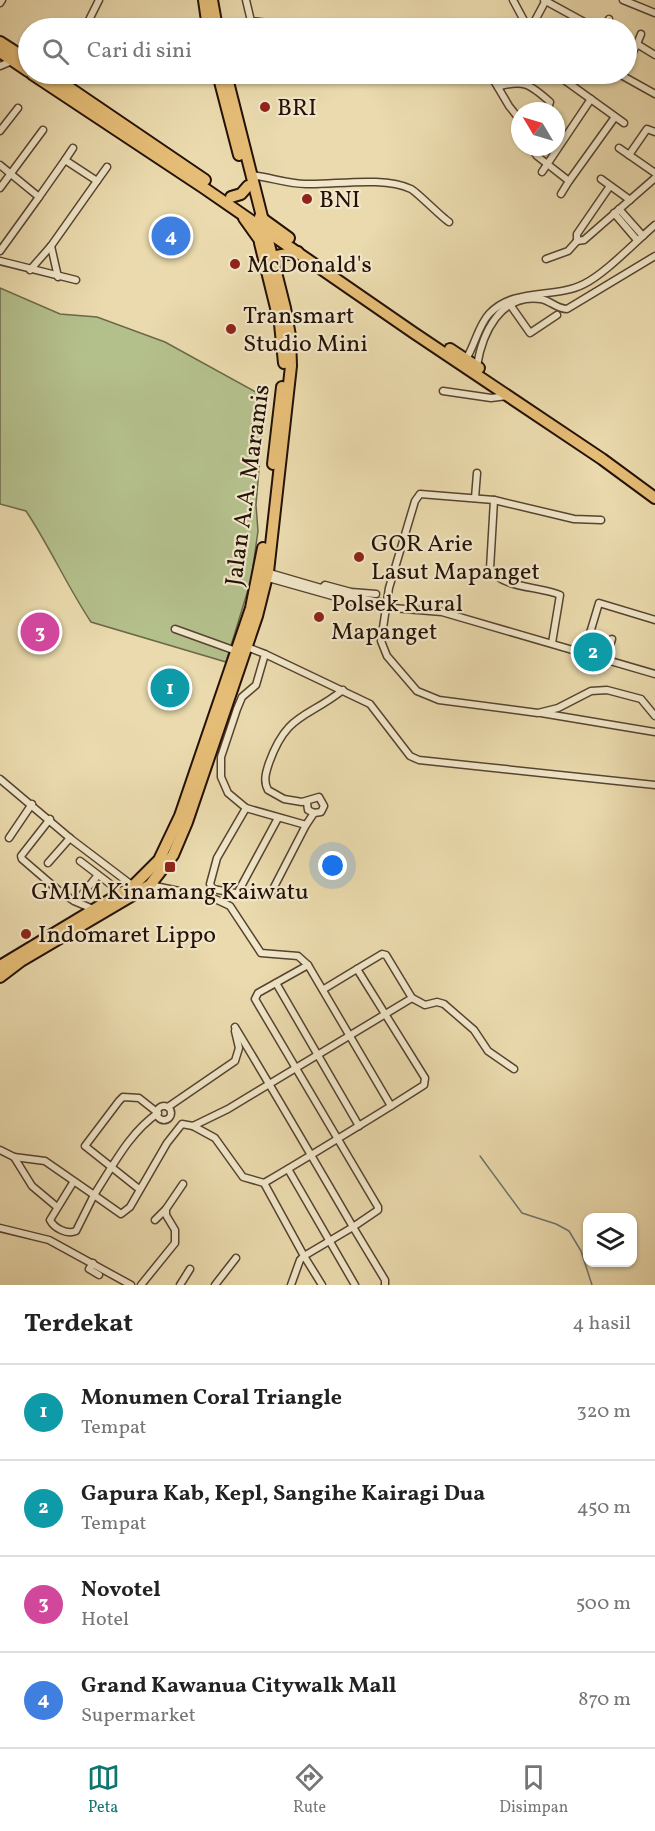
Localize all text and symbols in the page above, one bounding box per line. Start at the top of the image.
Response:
search box [18,18,637,84]
icon: search [39,35,72,68]
text: Cari di sini [87,36,192,67]
place label: BRI [277,92,317,126]
marker: BRI [258,100,272,114]
north arrow [511,102,565,156]
place label: BNI [319,184,360,218]
marker: BNI [300,192,314,206]
pin: 4 [152,214,190,258]
place label: McDonald's [247,249,372,283]
marker: McDonald's [228,257,242,271]
place label: Transmart Studio Mini [243,300,368,362]
marker: Transmart Studio Mini [224,322,238,336]
street label: Jalan A.A. Maramis [218,382,280,588]
place label: GOR Arie Lasut Mapanget [371,528,540,590]
marker: GOR Arie Lasut Mapanget [352,550,366,564]
place label: Polsek Rural Mapanget [331,588,463,650]
pin: 3 [20,610,60,654]
marker: Polsek Rural Mapanget [312,610,326,624]
pin: 2 [574,630,612,674]
pin: 1 [150,666,190,710]
your location [318,851,347,880]
marker: GMIM Kinamang Kaiwatu [163,860,177,874]
place label: GMIM Kinamang Kaiwatu [31,876,309,910]
place label: Indomaret Lippo [38,919,216,953]
marker: Indomaret Lippo [19,927,33,941]
map controls [583,1213,637,1267]
button: layers [583,1213,637,1267]
text: Terdekat [24,1306,133,1342]
text: 4 hasil [573,1310,631,1338]
text: Monumen Coral Triangle [81,1383,342,1414]
text: 1 [39,1398,48,1426]
text: 320 m [576,1398,631,1426]
text: Tempat [81,1414,147,1442]
text: Gapura Kab, Kepl, Sangihe Kairagi Dua [81,1479,485,1510]
text: 2 [38,1494,49,1522]
text: 450 m [577,1494,631,1522]
text: Tempat [81,1510,147,1538]
text: Novotel [81,1575,161,1606]
text: 3 [38,1590,49,1618]
text: 500 m [576,1590,631,1618]
text: Hotel [81,1606,129,1634]
text: Grand Kawanua Citywalk Mall [81,1671,397,1702]
text: 4 [37,1686,50,1714]
text: 870 m [578,1686,631,1714]
text: Supermarket [81,1702,196,1730]
tab: Peta [87,1761,120,1819]
tab: Rute [293,1761,326,1819]
tab: Disimpan [499,1761,568,1819]

